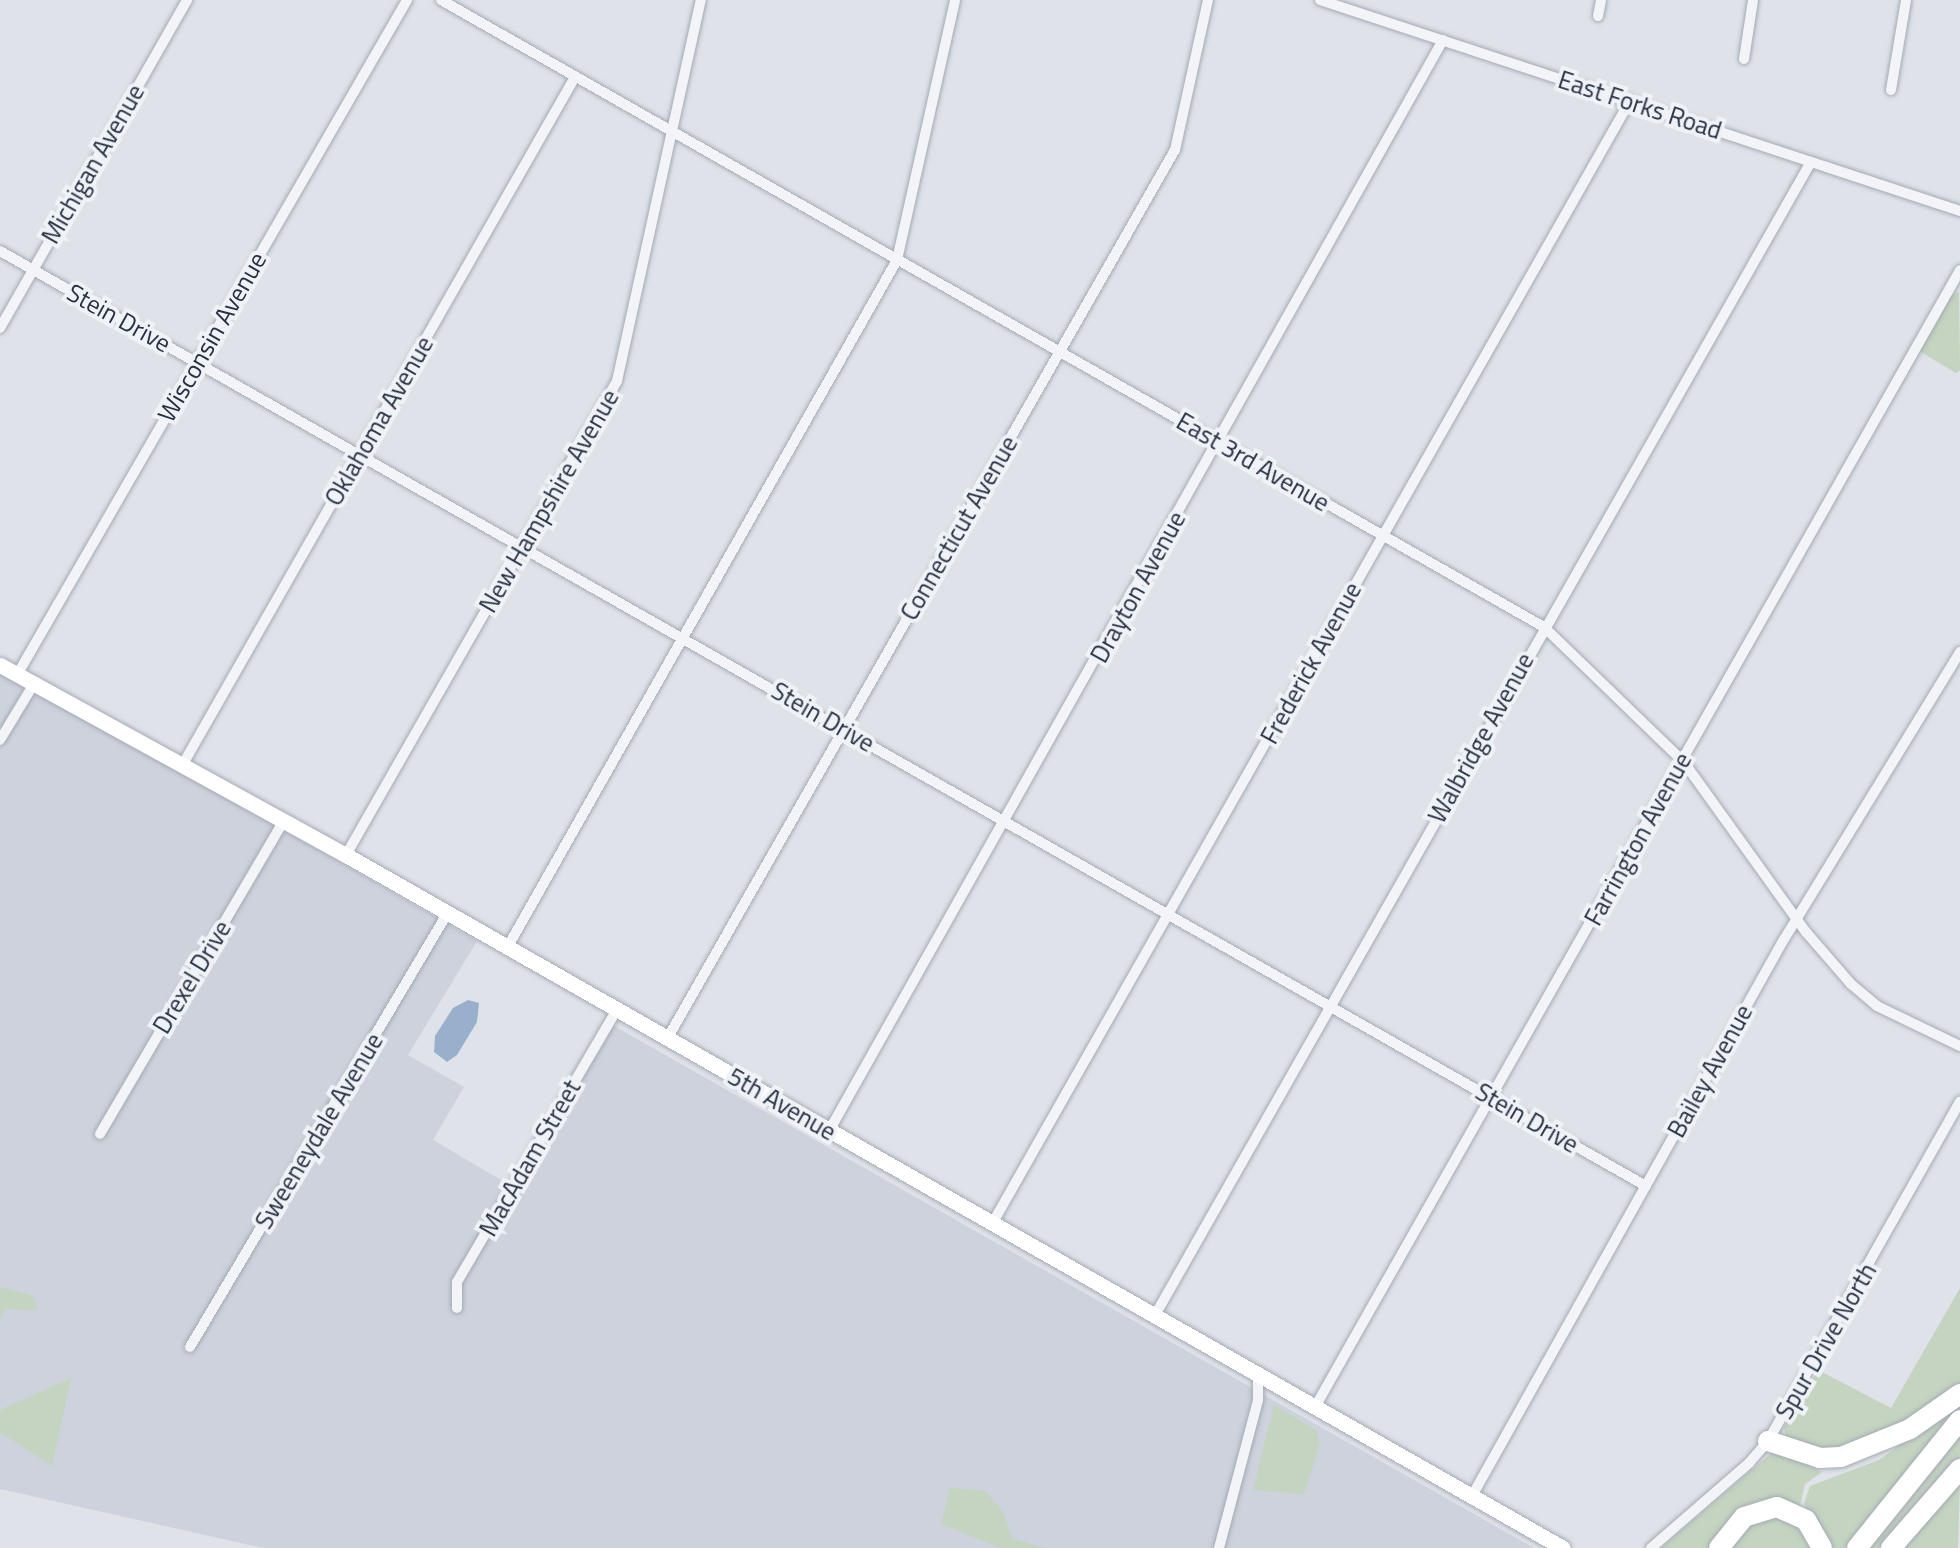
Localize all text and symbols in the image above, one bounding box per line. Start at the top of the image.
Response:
street label: East Forks Road [1555,64,1725,146]
street label: Michigan Avenue [35,79,151,249]
street label: Wisconsin Avenue [151,247,273,427]
street label: Stein Drive [62,277,176,359]
street label: Oklahoma Avenue [318,331,440,511]
street label: New Hampshire Avenue [473,384,625,618]
street label: East 3rd Avenue [1171,406,1335,518]
street label: Connecticut Avenue [894,431,1024,625]
street label: Drayton Avenue [1084,506,1192,668]
street label: Frederick Avenue [1254,577,1368,749]
street label: Walbridge Avenue [1422,648,1540,828]
street label: Stein Drive [766,676,880,758]
street label: Farrington Avenue [1578,747,1698,931]
street label: Drexel Drive [147,915,237,1039]
street label: Bailey Avenue [1661,999,1759,1143]
street label: Sweeneydale Avenue [249,1028,389,1234]
street label: 5th Avenue [723,1061,841,1147]
street label: MacAdam Street [473,1074,587,1242]
street label: Stein Drive [1470,1077,1584,1159]
street label: Spur Drive North [1769,1258,1883,1424]

